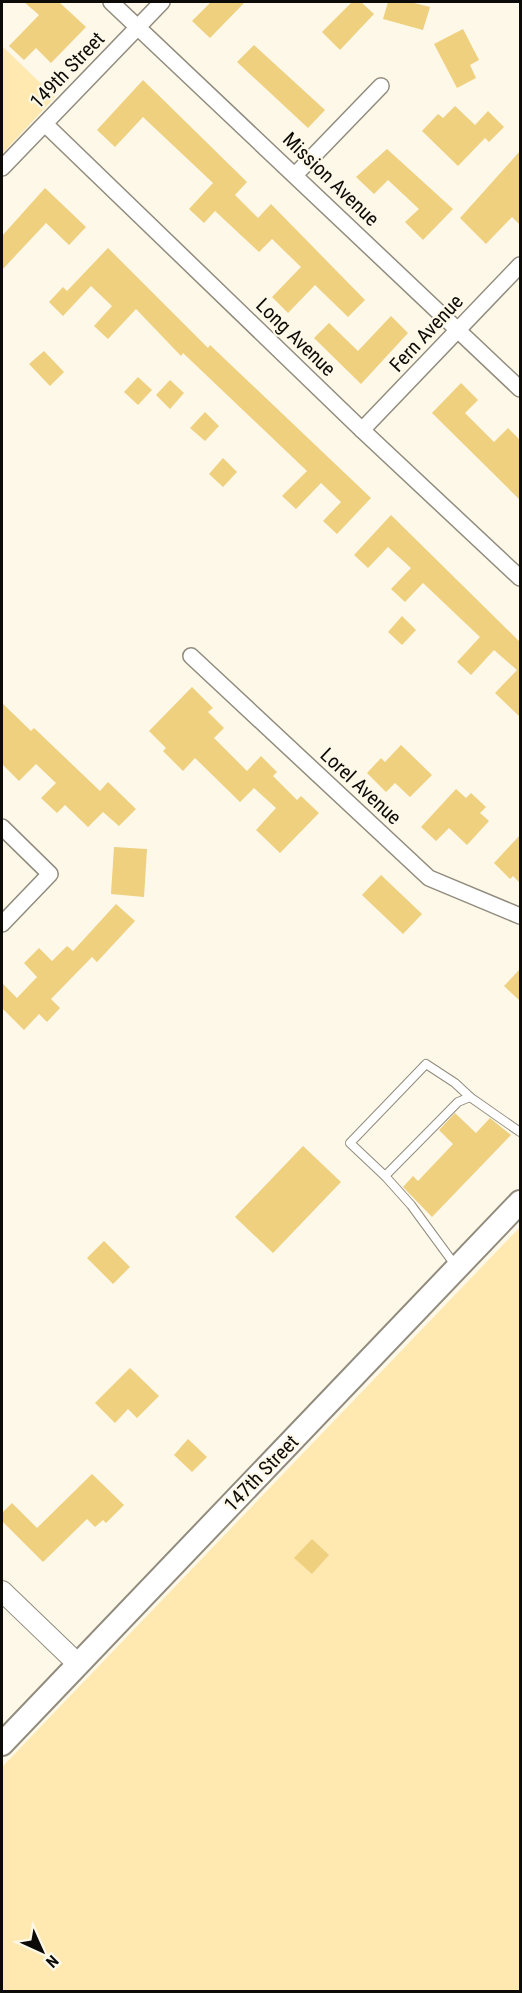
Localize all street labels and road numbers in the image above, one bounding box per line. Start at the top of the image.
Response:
street label: 149th Street [25,27,109,113]
street label: Mission Avenue [278,127,384,231]
street label: Fern Avenue [384,289,468,377]
street label: Long Avenue [251,293,341,381]
street label: Lorel Avenue [316,743,406,829]
street label: 147th Street [219,1430,303,1516]

